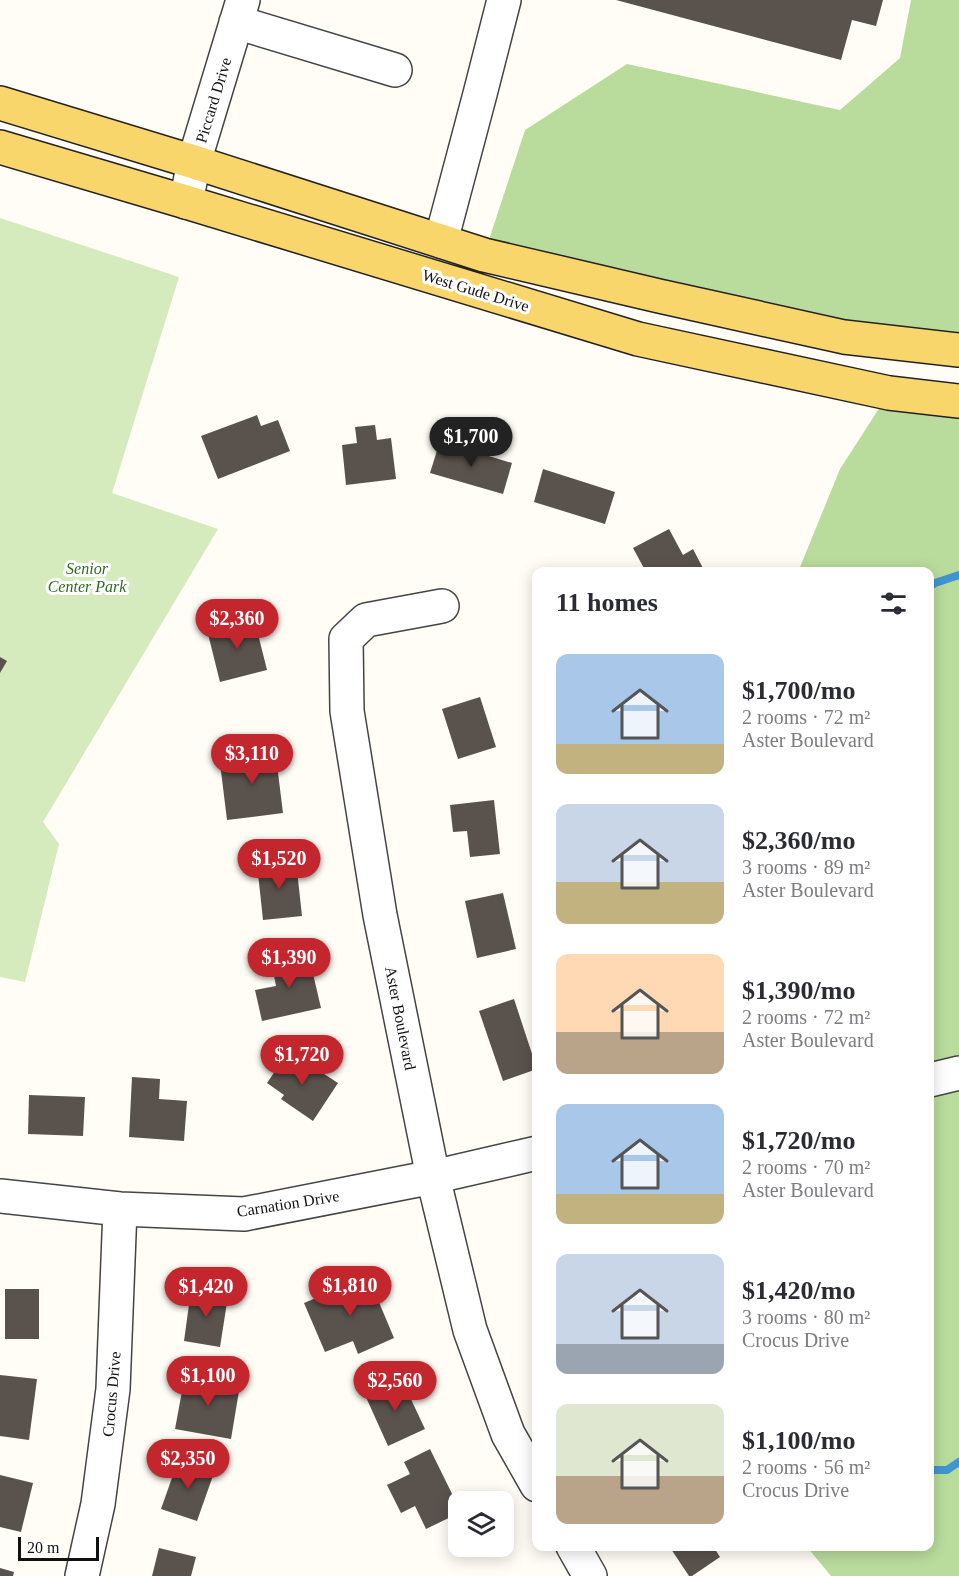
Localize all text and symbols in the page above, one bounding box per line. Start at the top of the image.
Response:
street label: Piccard Drive [192,55,235,145]
street label: West Gude Drive [420,266,531,315]
pin: $1,700 [422,417,520,468]
text: $1,700 [444,425,499,447]
park label: Senior Center Park [48,560,127,595]
icon: filters [877,587,910,620]
text: 11 homes [556,588,658,617]
pin: $2,360 [188,599,286,650]
text: $2,360 [210,607,265,629]
text: $1,700/mo [742,676,855,705]
icon: home [604,678,676,750]
text: 2 rooms · 72 m² [742,706,870,728]
text: Aster Boulevard [742,729,874,751]
pin: $3,110 [203,734,301,785]
text: $3,110 [225,742,279,764]
text: $2,360/mo [742,826,855,855]
icon: home [604,828,676,900]
pin: $1,520 [230,839,328,890]
text: $1,520 [252,847,307,869]
text: 3 rooms · 89 m² [742,856,870,878]
text: Aster Boulevard [742,879,874,901]
pin: $1,390 [240,938,338,989]
text: $1,390 [262,946,317,968]
street label: Aster Boulevard [382,965,419,1071]
text: $1,390/mo [742,976,855,1005]
icon: home [604,978,676,1050]
text: 2 rooms · 72 m² [742,1006,870,1028]
text: Aster Boulevard [742,1029,874,1051]
pin: $1,720 [253,1035,351,1086]
text: $1,720 [275,1043,330,1065]
text: $1,720/mo [742,1126,855,1155]
icon: home [604,1128,676,1200]
text: 2 rooms · 70 m² [742,1156,870,1178]
text: Aster Boulevard [742,1179,874,1201]
street label: Carnation Drive [236,1187,341,1220]
pin: $1,810 [301,1266,399,1317]
pin: $1,420 [157,1267,255,1318]
text: $1,810 [323,1274,378,1296]
text: $1,420 [179,1275,234,1297]
text: $1,420/mo [742,1276,855,1305]
icon: home [604,1278,676,1350]
text: 3 rooms · 80 m² [742,1306,870,1328]
text: Crocus Drive [742,1329,849,1351]
street label: Crocus Drive [99,1351,124,1438]
pin: $1,100 [159,1356,257,1407]
pin: $2,560 [346,1361,444,1412]
text: $1,100 [181,1364,236,1386]
text: $2,560 [368,1369,423,1391]
text: $1,100/mo [742,1426,855,1455]
icon: home [604,1428,676,1500]
pin: $2,350 [139,1439,237,1490]
text: $2,350 [161,1447,216,1469]
text: 2 rooms · 56 m² [742,1456,870,1478]
text: Crocus Drive [742,1479,849,1501]
map controls [448,1491,514,1557]
button: layers [448,1491,514,1557]
scale bar [18,1534,99,1562]
text: 20 m [27,1539,59,1556]

